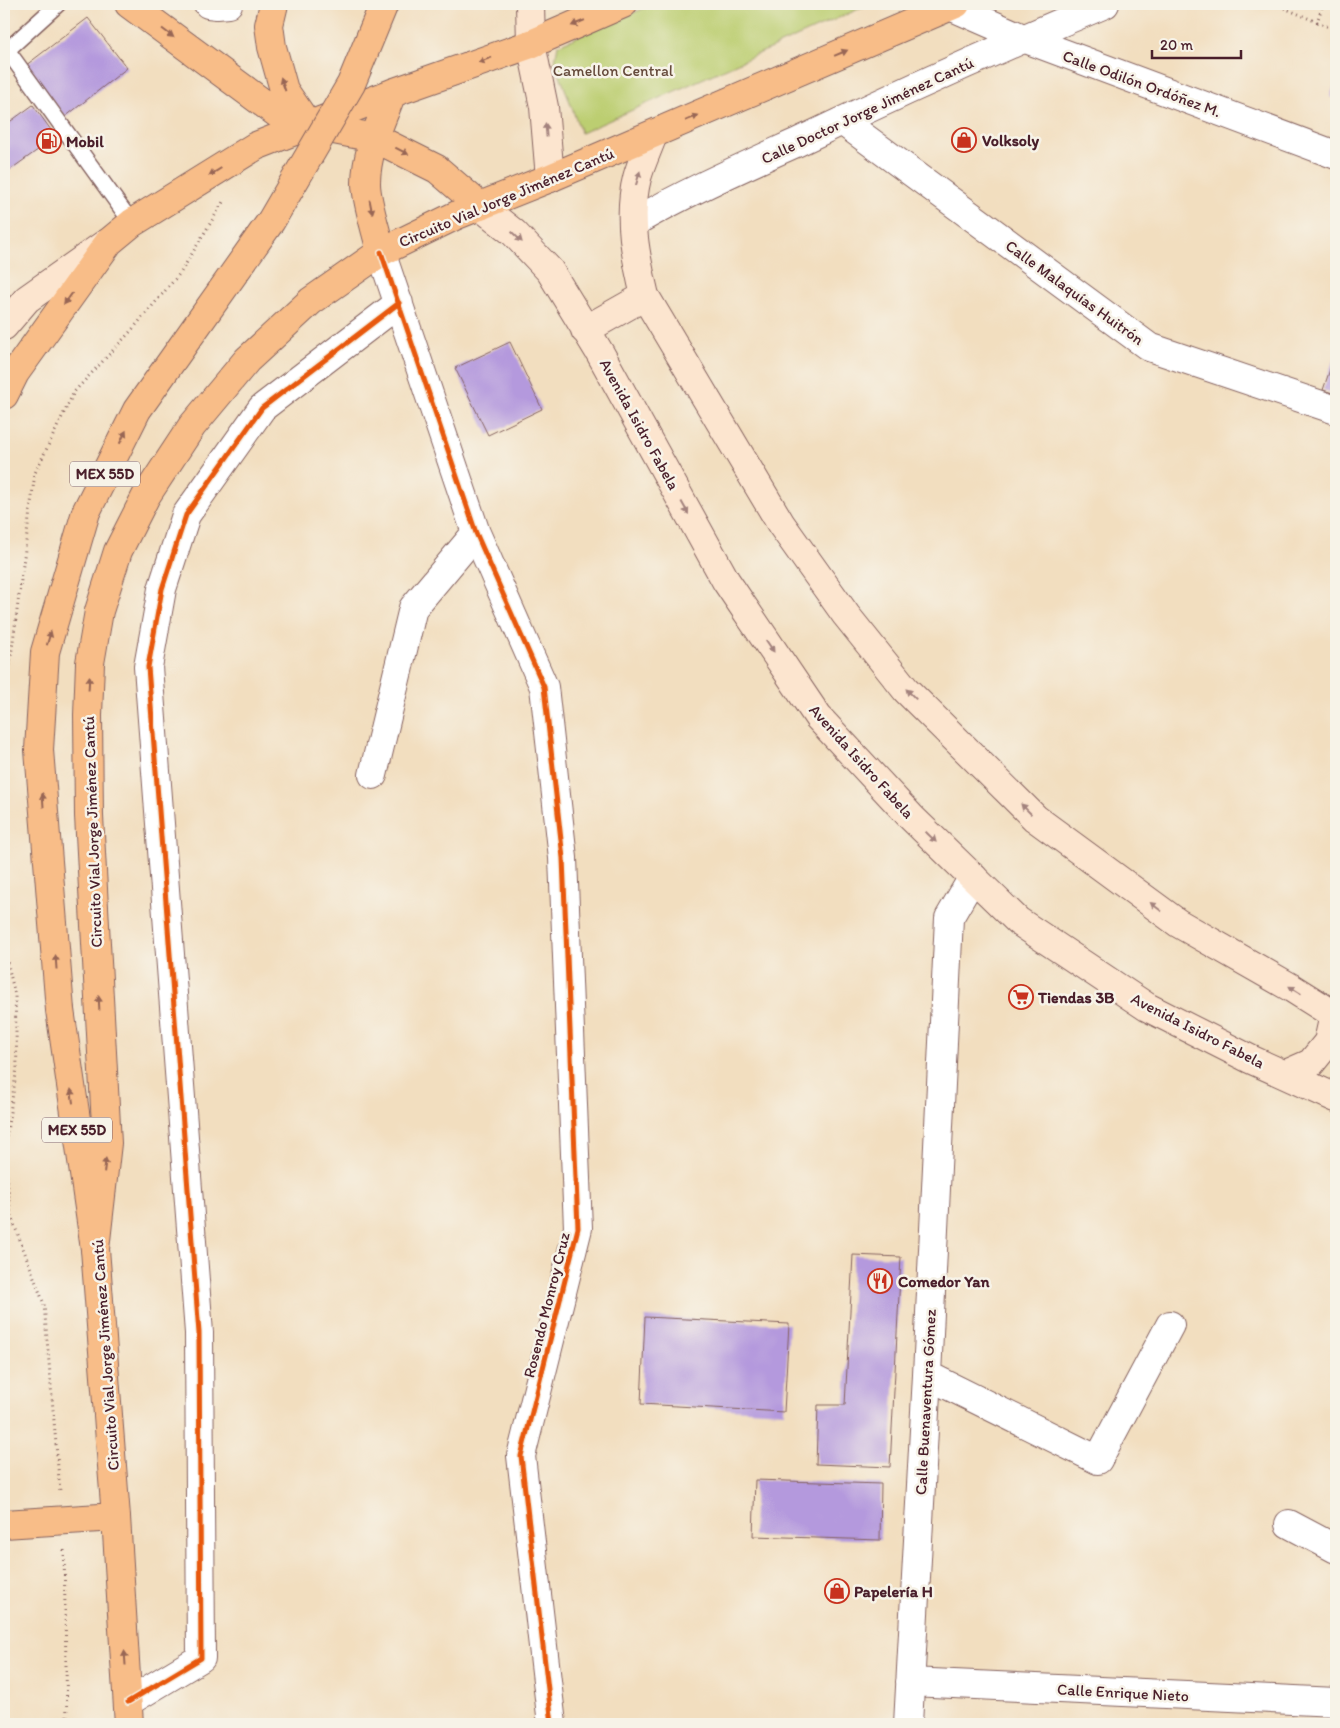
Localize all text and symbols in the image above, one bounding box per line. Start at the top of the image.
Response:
one-way arrow [571,20,585,28]
one-way arrow [161,28,175,38]
scale bar [1152,28,1241,60]
text: 20 m [1160,36,1194,54]
street label: Calle Odilón Ordóñez M. [1060,46,1224,121]
one-way arrow [834,49,848,57]
street label: Calle Doctor Jorge Jiménez Cantú [758,53,976,168]
one-way arrow [478,57,493,64]
park label: Camellon Central [553,61,674,80]
one-way arrow [279,76,286,91]
one-way arrow [685,113,699,121]
one-way arrow [542,121,550,137]
shop icon: Volksoly [951,127,977,153]
fuel station icon: Mobil [36,128,62,154]
place label: Volksoly [982,131,1040,151]
place label: Mobil [66,132,104,151]
street label: Circuito Vial Jorge Jiménez Cantú [396,143,617,251]
one-way arrow [395,147,410,155]
one-way arrow [208,167,221,177]
one-way arrow [634,170,642,185]
one-way arrow [367,200,375,216]
one-way arrow [511,231,523,243]
street label: Calle Malaquías Huitrón [1002,236,1148,349]
one-way arrow [63,292,73,306]
street label: Avenida Isidro Fabela [596,355,684,493]
one-way arrow [119,430,127,444]
road number: MEX 55D [70,462,140,486]
one-way arrow [681,501,690,514]
one-way arrow [45,631,53,646]
one-way arrow [765,639,775,653]
one-way arrow [86,675,94,691]
one-way arrow [905,689,917,701]
street label: Avenida Isidro Fabela [805,700,918,822]
street label: Circuito Vial Jorge Jiménez Cantú [79,716,106,948]
one-way arrow [39,792,47,808]
one-way arrow [1020,803,1032,815]
one-way arrow [925,831,937,843]
one-way arrow [1149,902,1163,912]
one-way arrow [51,954,59,970]
supermarket icon: Tiendas 3B [1008,984,1034,1010]
one-way arrow [1289,985,1302,995]
place label: Tiendas 3B [1037,988,1115,1007]
street label: Avenida Isidro Fabela [1128,989,1268,1072]
one-way arrow [95,994,103,1010]
one-way arrow [68,1088,76,1104]
road number: MEX 55D [42,1118,112,1142]
one-way arrow [101,1157,109,1173]
street label: Rosendo Monroy Cruz [519,1230,574,1380]
street label: Circuito Vial Jorge Jiménez Cantú [88,1239,123,1471]
restaurant icon: Comedor Yan [867,1268,893,1294]
place label: Comedor Yan [898,1272,991,1291]
street label: Calle Buenaventura Gómez [911,1308,940,1495]
shop icon: Papelería H [824,1578,850,1604]
place label: Papelería H [854,1582,933,1602]
one-way arrow [120,1650,128,1666]
street label: Calle Enrique Nieto [1057,1680,1189,1705]

